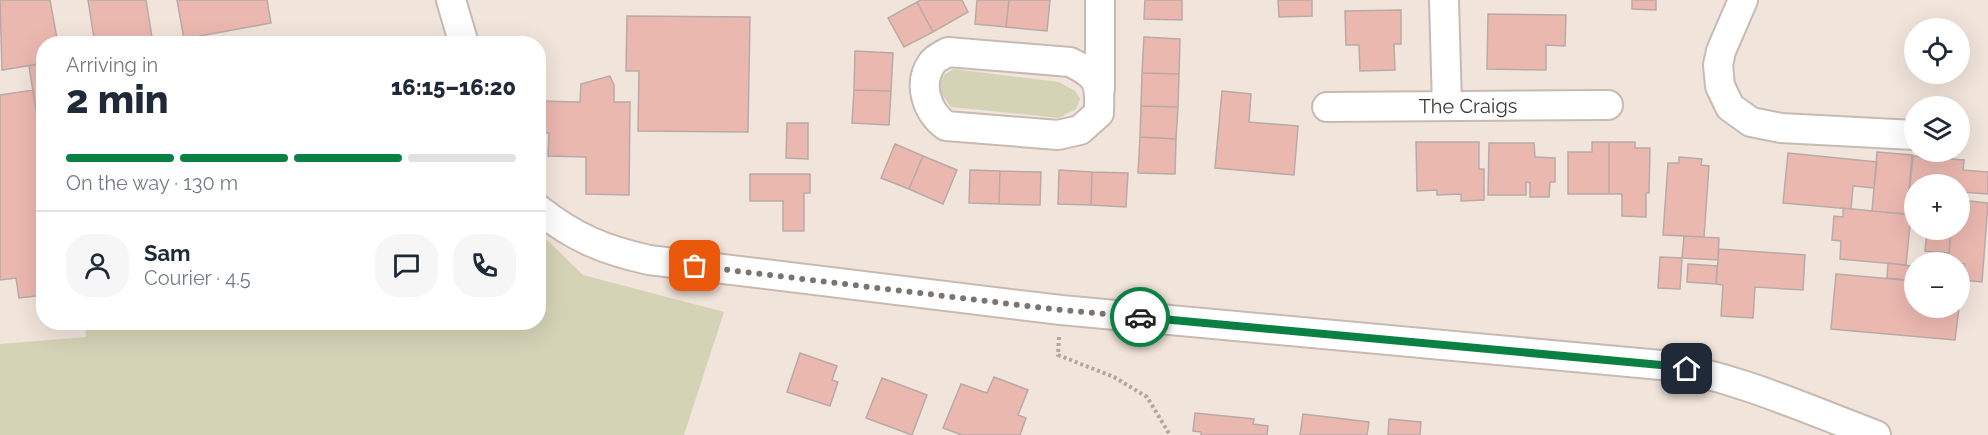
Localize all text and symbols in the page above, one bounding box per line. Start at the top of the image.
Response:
map controls [1904,18,1970,318]
button: locate [1904,18,1970,84]
text: Arriving in [66,53,158,77]
text: 16:15–16:20 [391,74,516,100]
text: 2 min [66,76,169,122]
street label: The Craigs [1419,94,1517,118]
button: layers [1904,96,1970,162]
text: On the way · 130 m [66,171,238,195]
button: + [1904,174,1970,240]
button: person [66,234,129,297]
button: chat [375,234,438,297]
button: phone [453,234,516,297]
text: Sam [144,240,191,266]
pin [669,240,720,291]
icon: bag [678,249,711,282]
button: − [1904,252,1970,318]
text: Courier · 4.5 [144,266,251,290]
courier [1110,287,1170,347]
icon: car [1124,301,1157,334]
pin [1661,343,1712,394]
icon: home [1670,352,1703,385]

